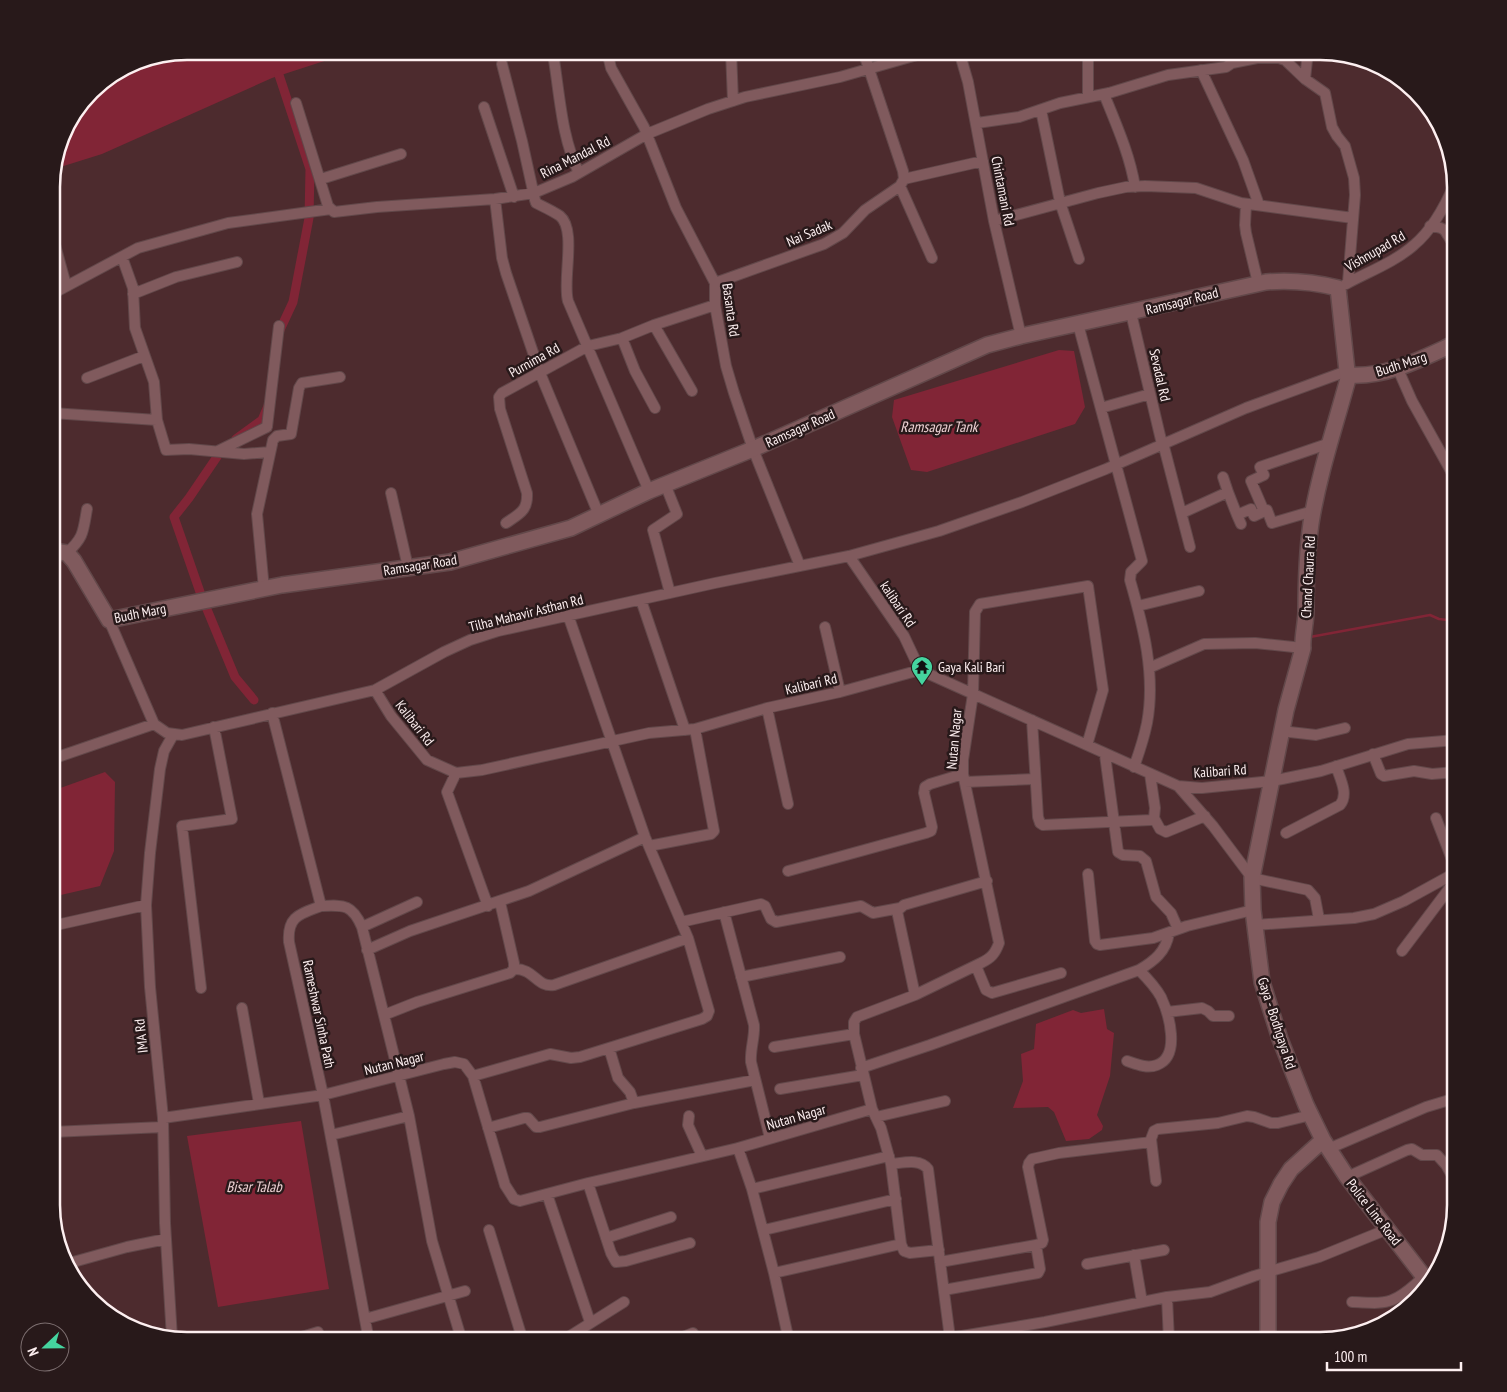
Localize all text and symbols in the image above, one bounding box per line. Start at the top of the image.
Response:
street label: Rina Mandal Rd [537,132,613,182]
street label: Chintamani Rd [987,155,1019,227]
street label: Nai Sadak [783,215,835,251]
street label: Vishnupad Rd [1341,227,1408,276]
street label: Basanta Rd [718,282,744,338]
street label: Ramsagar Road [1144,283,1220,319]
street label: Purnima Rd [505,339,563,381]
street label: Sevadal Rd [1145,347,1175,403]
street label: Budh Marg [1373,347,1429,381]
street label: Ramsagar Road [762,405,838,451]
water label: Ramsagar Tank [900,417,980,436]
street label: Chand Chaura Rd [1297,535,1319,619]
street label: Ramsagar Road [382,550,458,580]
street label: kalibari Rd [876,578,920,630]
street label: Tilha Mahavir Asthan Rd [467,590,585,636]
street label: Budh Marg [113,599,167,627]
temple icon: Gaya Kali Bari [910,655,934,686]
place label: Gaya Kali Bari [938,658,1005,676]
street label: Kalibari Rd [783,669,839,699]
street label: Kalibari Rd [392,697,438,749]
street label: Nutan Nagar [942,708,966,770]
street label: Kalibari Rd [1193,760,1247,782]
street label: Rameshwar Sinha Path [299,958,339,1070]
street label: Gaya - Bodhgaya Rd [1254,975,1300,1071]
street label: IMA Rd [130,1018,152,1054]
street label: Nutan Nagar [362,1047,426,1079]
street label: Nutan Nagar [764,1100,828,1134]
street label: Police Line Road [1342,1175,1406,1249]
water label: Bisar Talab [226,1177,283,1196]
north arrow [20,1322,70,1372]
scale bar [1327,1340,1461,1372]
text: N [23,1345,43,1359]
text: 100 m [1334,1347,1367,1366]

